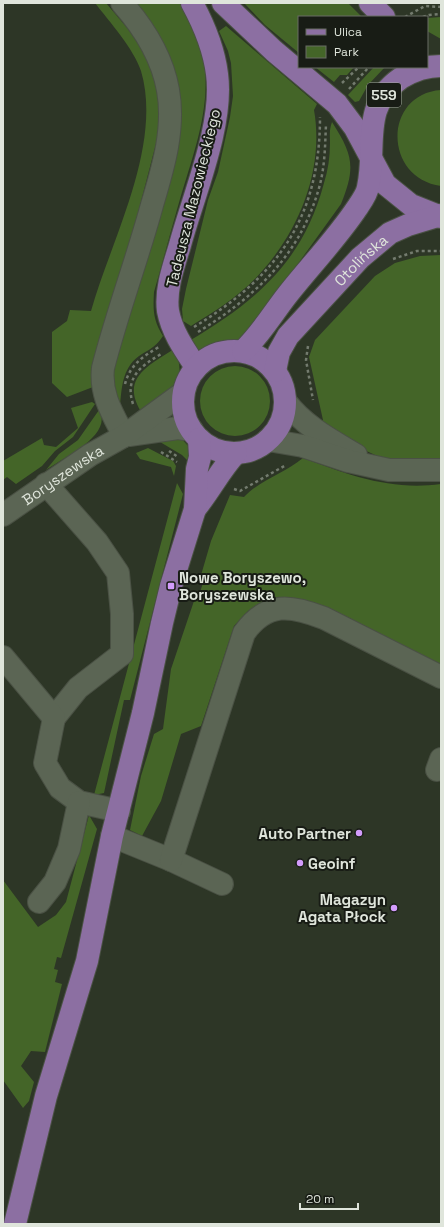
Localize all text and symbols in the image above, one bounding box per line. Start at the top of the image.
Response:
legend [298,16,428,68]
text: Ulica [334,24,362,40]
text: Park [334,44,359,60]
road number: 559 [367,83,401,107]
street label: Tadeusza Mazowieckiego [162,107,224,289]
street label: Otolińska [330,230,391,290]
street label: Boryszewska [18,440,107,509]
place label: Nowe Boryszewo, Boryszewska [179,568,306,604]
marker: Nowe Boryszewo, Boryszewska [166,581,176,591]
place label: Auto Partner [258,824,351,843]
marker: Auto Partner [354,828,364,838]
place label: Geoinf [308,854,356,873]
marker: Geoinf [295,858,305,868]
place label: Magazyn Agata Płock [298,890,387,926]
marker: Magazyn Agata Płock [389,903,399,913]
scale bar [300,1185,358,1211]
text: 20 m [306,1191,334,1207]

